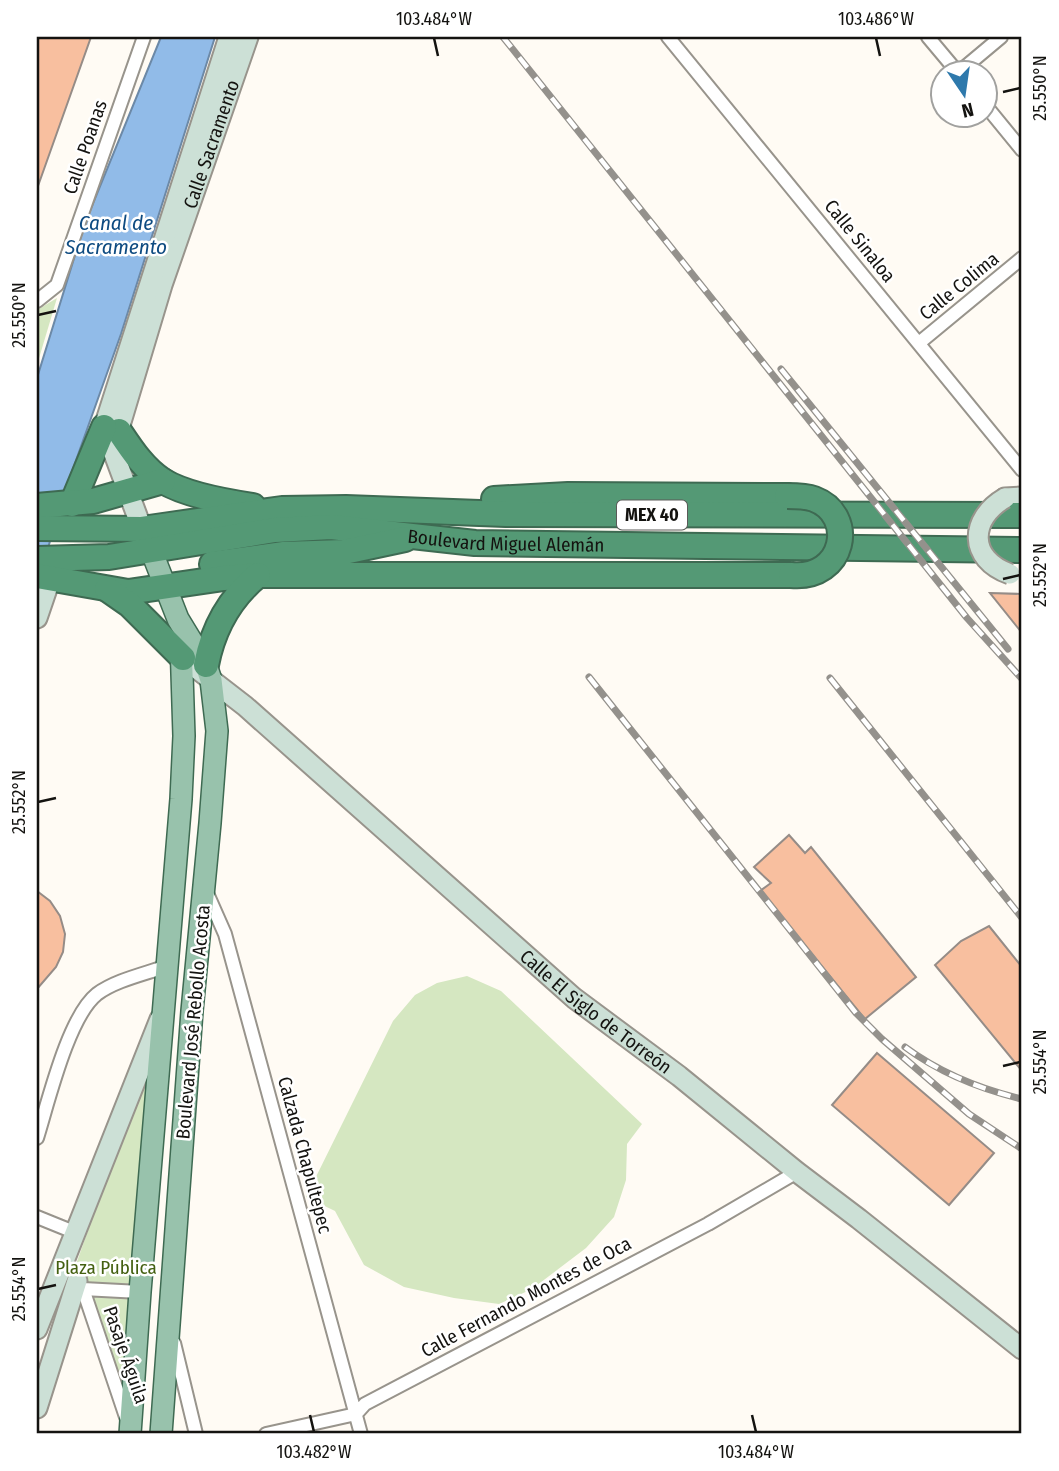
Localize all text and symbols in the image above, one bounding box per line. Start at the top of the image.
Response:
text: 103.484°W [396,8,472,30]
text: 103.486°W [838,8,914,30]
text: 25.550°N [1029,55,1051,121]
north arrow [930,60,1000,130]
street label: Calle Sacramento [178,77,244,211]
street label: Calle Poanas [58,97,112,197]
text: N [960,98,976,123]
street label: Calle Sinaloa [820,195,900,287]
water label: Canal de Sacramento [64,210,167,260]
street label: Calle Colima [915,247,1003,325]
text: 25.550°N [8,282,30,348]
road number: MEX 40 [617,500,687,530]
street label: Boulevard Miguel Alemán [406,524,604,556]
text: 25.552°N [1029,543,1051,607]
text: 25.552°N [8,770,30,834]
street label: Boulevard José Rebollo Acosta [171,904,215,1140]
street label: Calle El Siglo de Torreón [516,944,677,1078]
text: 25.554°N [1029,1030,1051,1094]
street label: Calzada Chapultepec [273,1074,337,1236]
street label: Calle Fernando Montes de Oca [417,1232,635,1362]
park label: Plaza Pública [55,1256,157,1279]
text: 25.554°N [8,1257,30,1321]
street label: Pasaje Águila [99,1303,153,1407]
text: 103.482°W [277,1441,352,1463]
text: 103.484°W [718,1441,794,1463]

